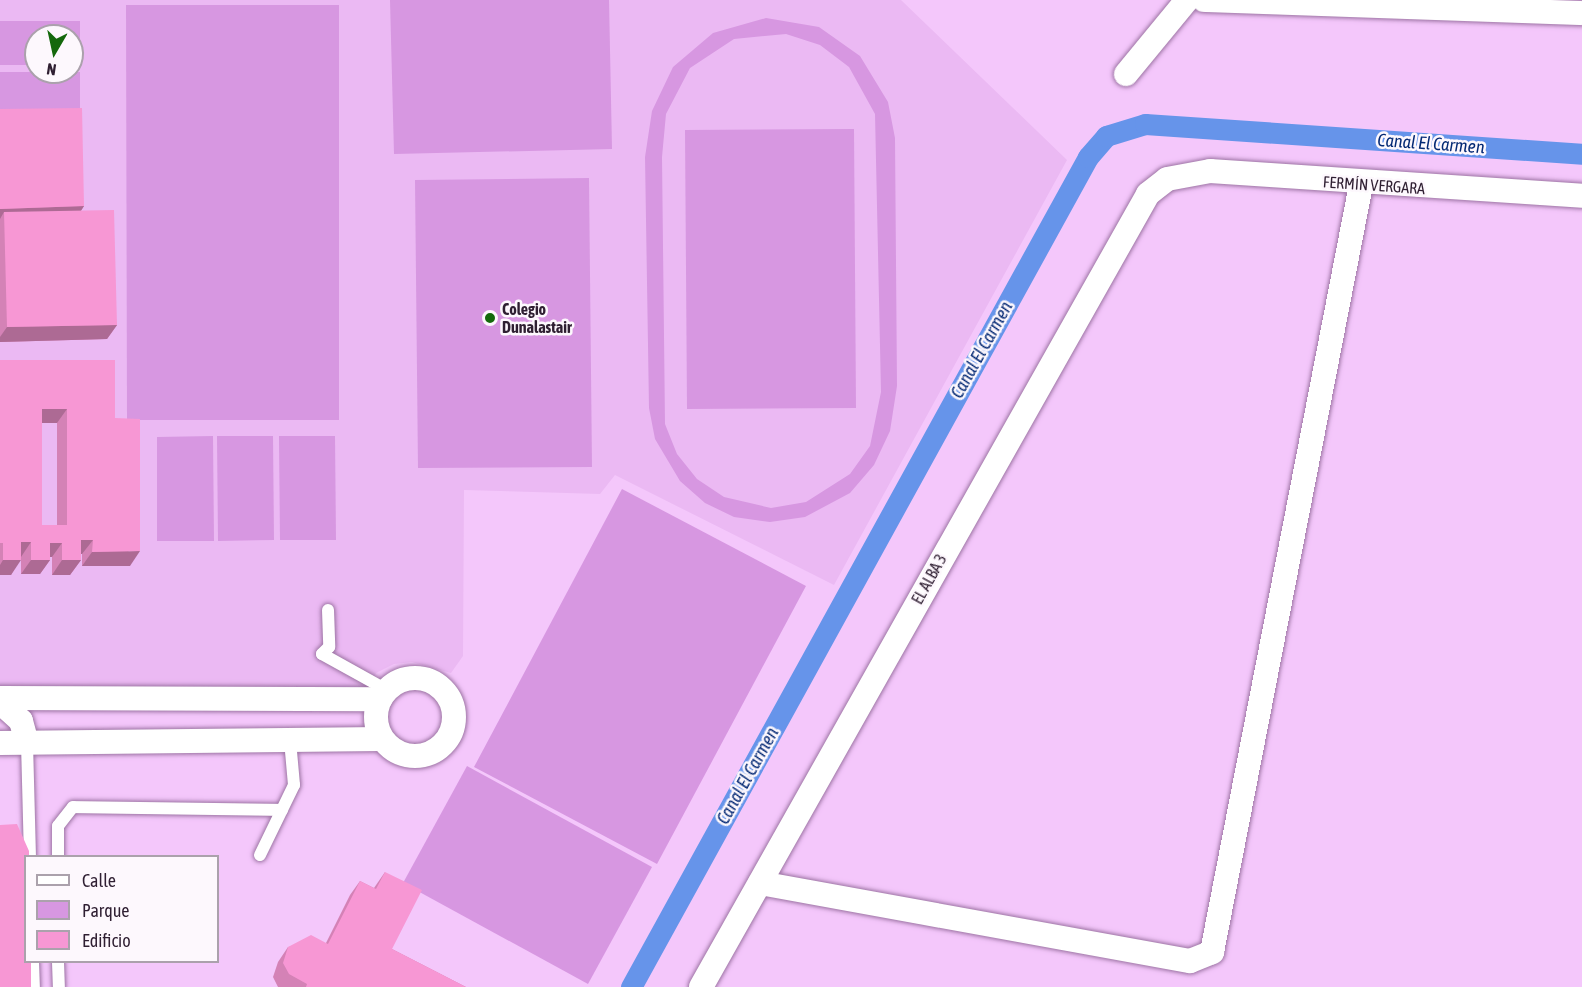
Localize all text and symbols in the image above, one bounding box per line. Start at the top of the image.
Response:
north arrow [24,24,84,84]
text: N [45,60,58,79]
water label: Canal El Carmen [1377,129,1485,159]
street label: FERMÍN VERGARA [1322,172,1426,198]
water label: Canal El Carmen [947,298,1017,402]
place label: Colegio Dunalastair [502,299,572,337]
marker: Colegio Dunalastair [483,311,497,325]
street label: EL ALBA 3 [907,551,951,607]
water label: Canal El Carmen [713,724,783,828]
legend [24,855,219,963]
text: Calle [82,870,116,891]
text: Parque [82,900,130,921]
text: Edificio [82,930,131,951]

